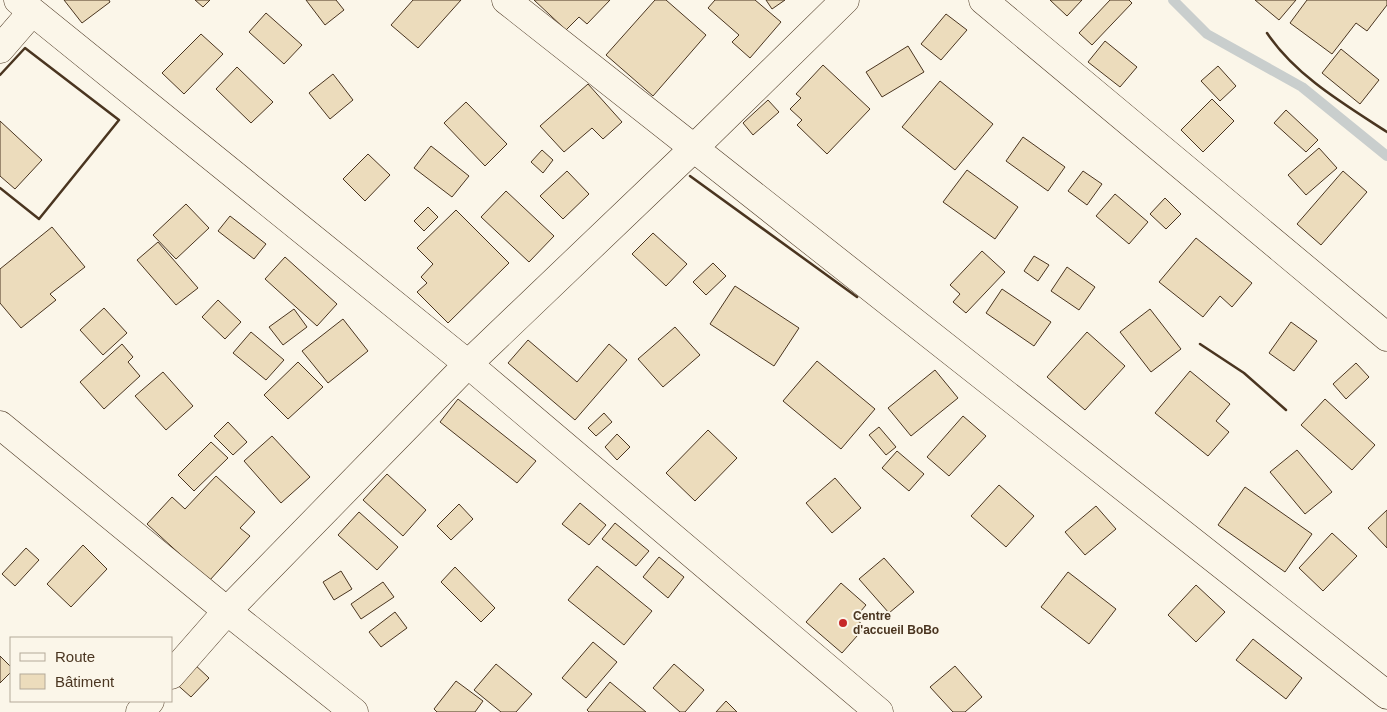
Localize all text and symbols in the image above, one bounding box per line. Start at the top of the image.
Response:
place label: Centre d'accueil BoBo [853,609,939,637]
marker: Centre d'accueil BoBo [837,617,849,629]
legend [10,637,172,702]
text: Route [55,648,95,665]
text: Bâtiment [55,673,115,690]

